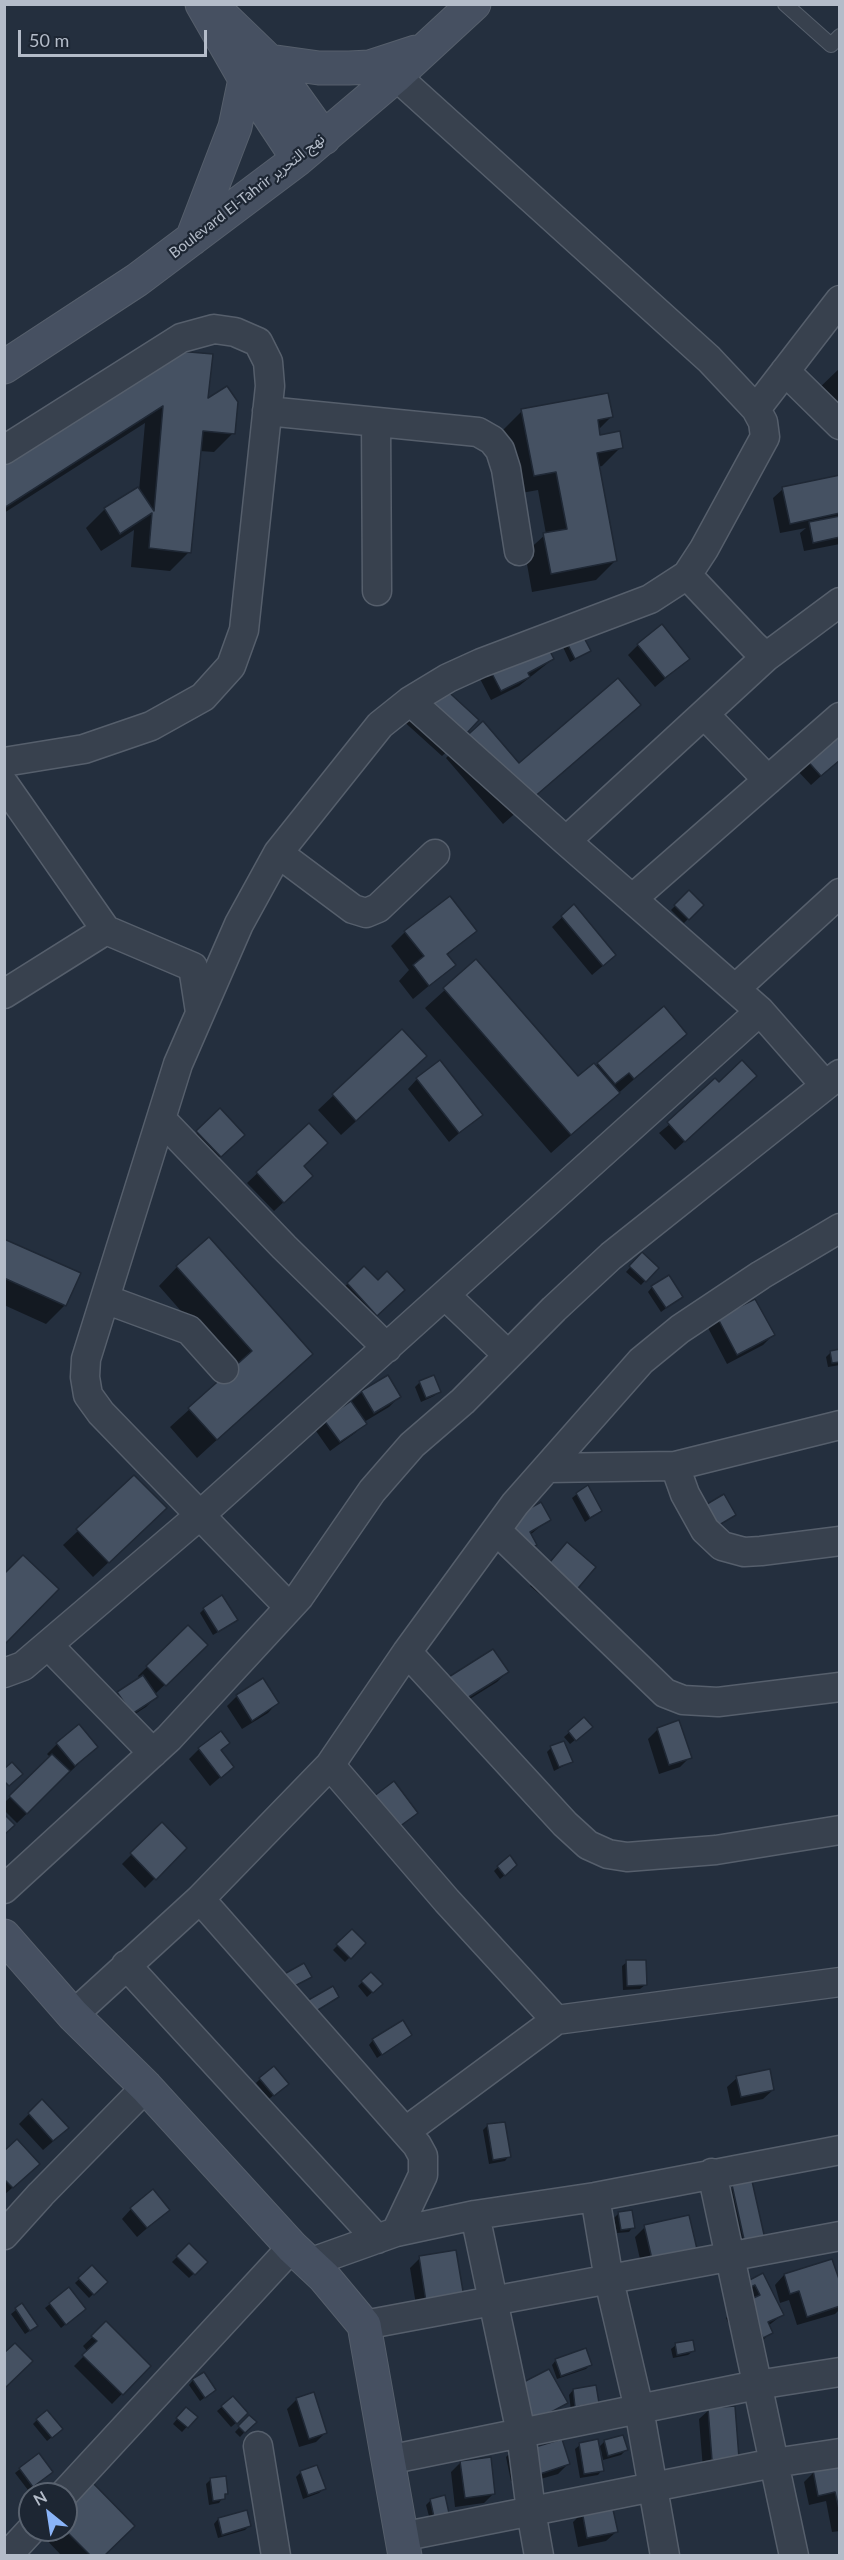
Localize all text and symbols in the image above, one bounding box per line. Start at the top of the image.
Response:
scale bar [21,18,210,56]
text: 50 m [29,29,69,51]
street label: Boulevard El-Tahrir نهج التحرير [166,130,328,262]
north arrow [18,2482,78,2542]
text: N [30,2486,50,2509]

